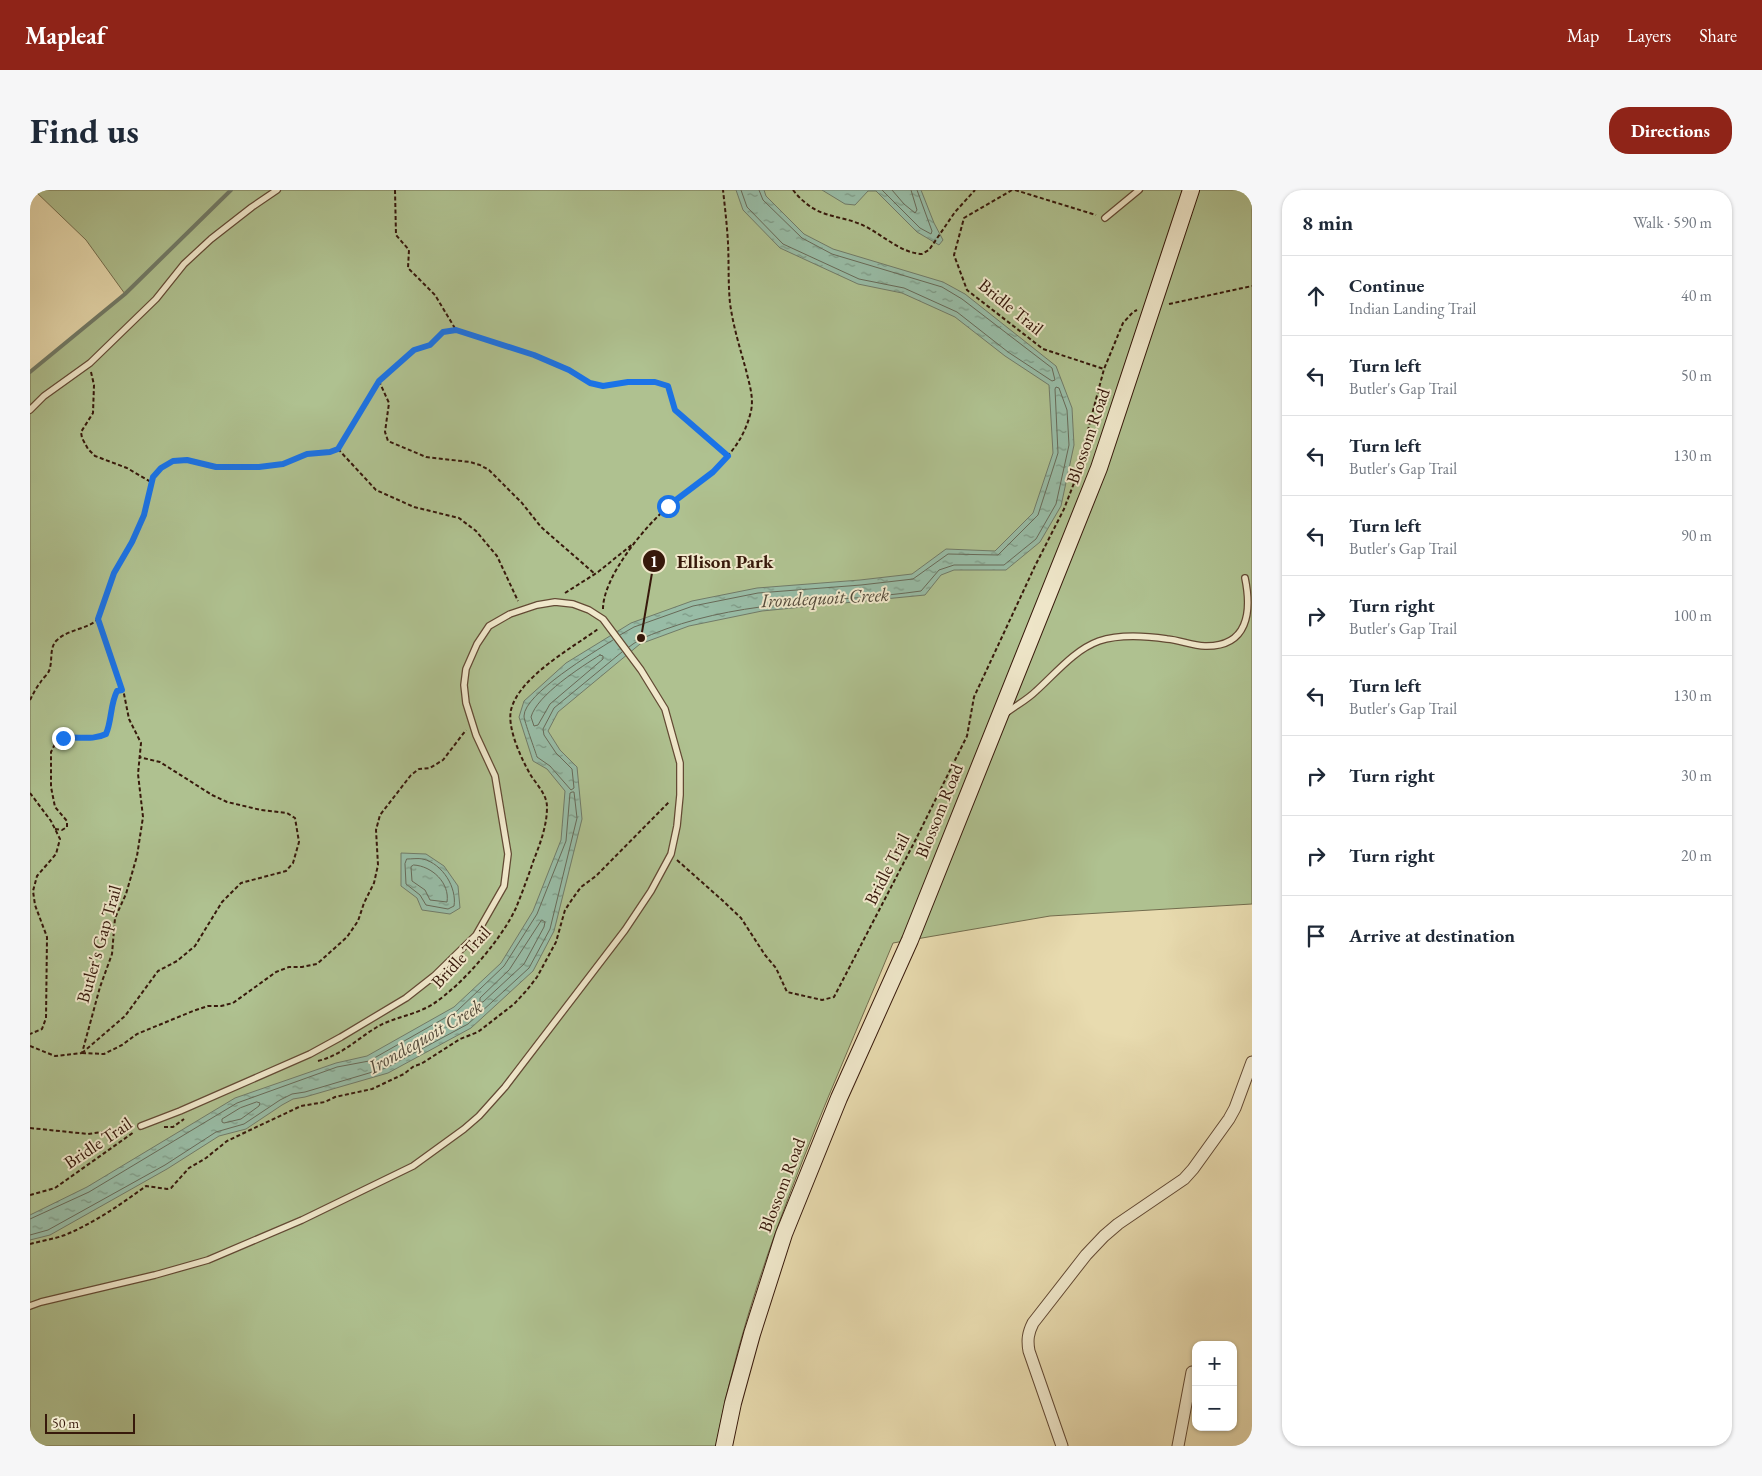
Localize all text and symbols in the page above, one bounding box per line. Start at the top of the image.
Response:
text: Mapleaf [25,20,106,51]
text: Map [1567,24,1599,47]
text: Layers [1627,24,1671,47]
text: Share [1699,24,1737,47]
button: Directions [1609,107,1732,154]
text: Find us [30,108,139,153]
text: 8 min [1302,209,1353,236]
text: Walk · 590 m [1633,212,1712,233]
street label: Bridle Trail [974,273,1049,340]
text: Continue [1349,273,1424,298]
icon: ahead [1302,282,1330,310]
text: 40 m [1681,285,1712,306]
text: Indian Landing Trail [1349,298,1476,319]
text: Turn left [1349,353,1421,378]
icon: left [1302,362,1330,390]
text: 50 m [1681,365,1712,386]
text: Butler's Gap Trail [1349,378,1457,399]
street label: Blossom Road [1060,384,1115,487]
text: Turn left [1349,433,1421,458]
icon: left [1302,442,1330,470]
text: 130 m [1673,445,1712,466]
text: Butler's Gap Trail [1349,458,1457,479]
route start [657,495,680,518]
text: Turn left [1349,513,1421,538]
icon: left [1302,522,1330,550]
text: 90 m [1681,525,1712,546]
text: Butler's Gap Trail [1349,538,1457,559]
callout: Ellison Park [641,544,783,578]
text: Ellison Park [677,549,774,574]
text: 1 [650,552,658,571]
water label: Irondequoit Creek [759,582,890,614]
text: Turn right [1349,593,1435,618]
icon: right [1302,602,1330,630]
text: 100 m [1673,605,1712,626]
text: Butler's Gap Trail [1349,618,1457,639]
text: Turn left [1349,673,1421,698]
icon: left [1302,682,1330,710]
text: 130 m [1673,685,1712,706]
text: Butler's Gap Trail [1349,698,1457,719]
route end [52,727,75,750]
street label: Blossom Road [909,760,968,861]
icon: right [1302,762,1330,790]
text: Turn right [1349,763,1435,788]
text: 30 m [1681,765,1712,786]
street label: Bridle Trail [859,829,914,908]
icon: right [1302,842,1330,870]
text: Turn right [1349,843,1435,868]
text: 20 m [1681,845,1712,866]
street label: Butler's Gap Trail [71,882,126,1005]
street label: Bridle Trail [426,921,495,993]
icon: arrive [1302,922,1330,950]
text: Arrive at destination [1349,923,1515,948]
water label: Irondequoit Creek [363,993,488,1081]
street label: Bridle Trail [59,1111,136,1174]
street label: Blossom Road [753,1133,810,1235]
map controls [1192,1341,1237,1431]
button: + [1192,1341,1237,1386]
button: − [1192,1386,1237,1431]
scale bar [45,1411,135,1434]
text: 50 m [52,1414,79,1432]

